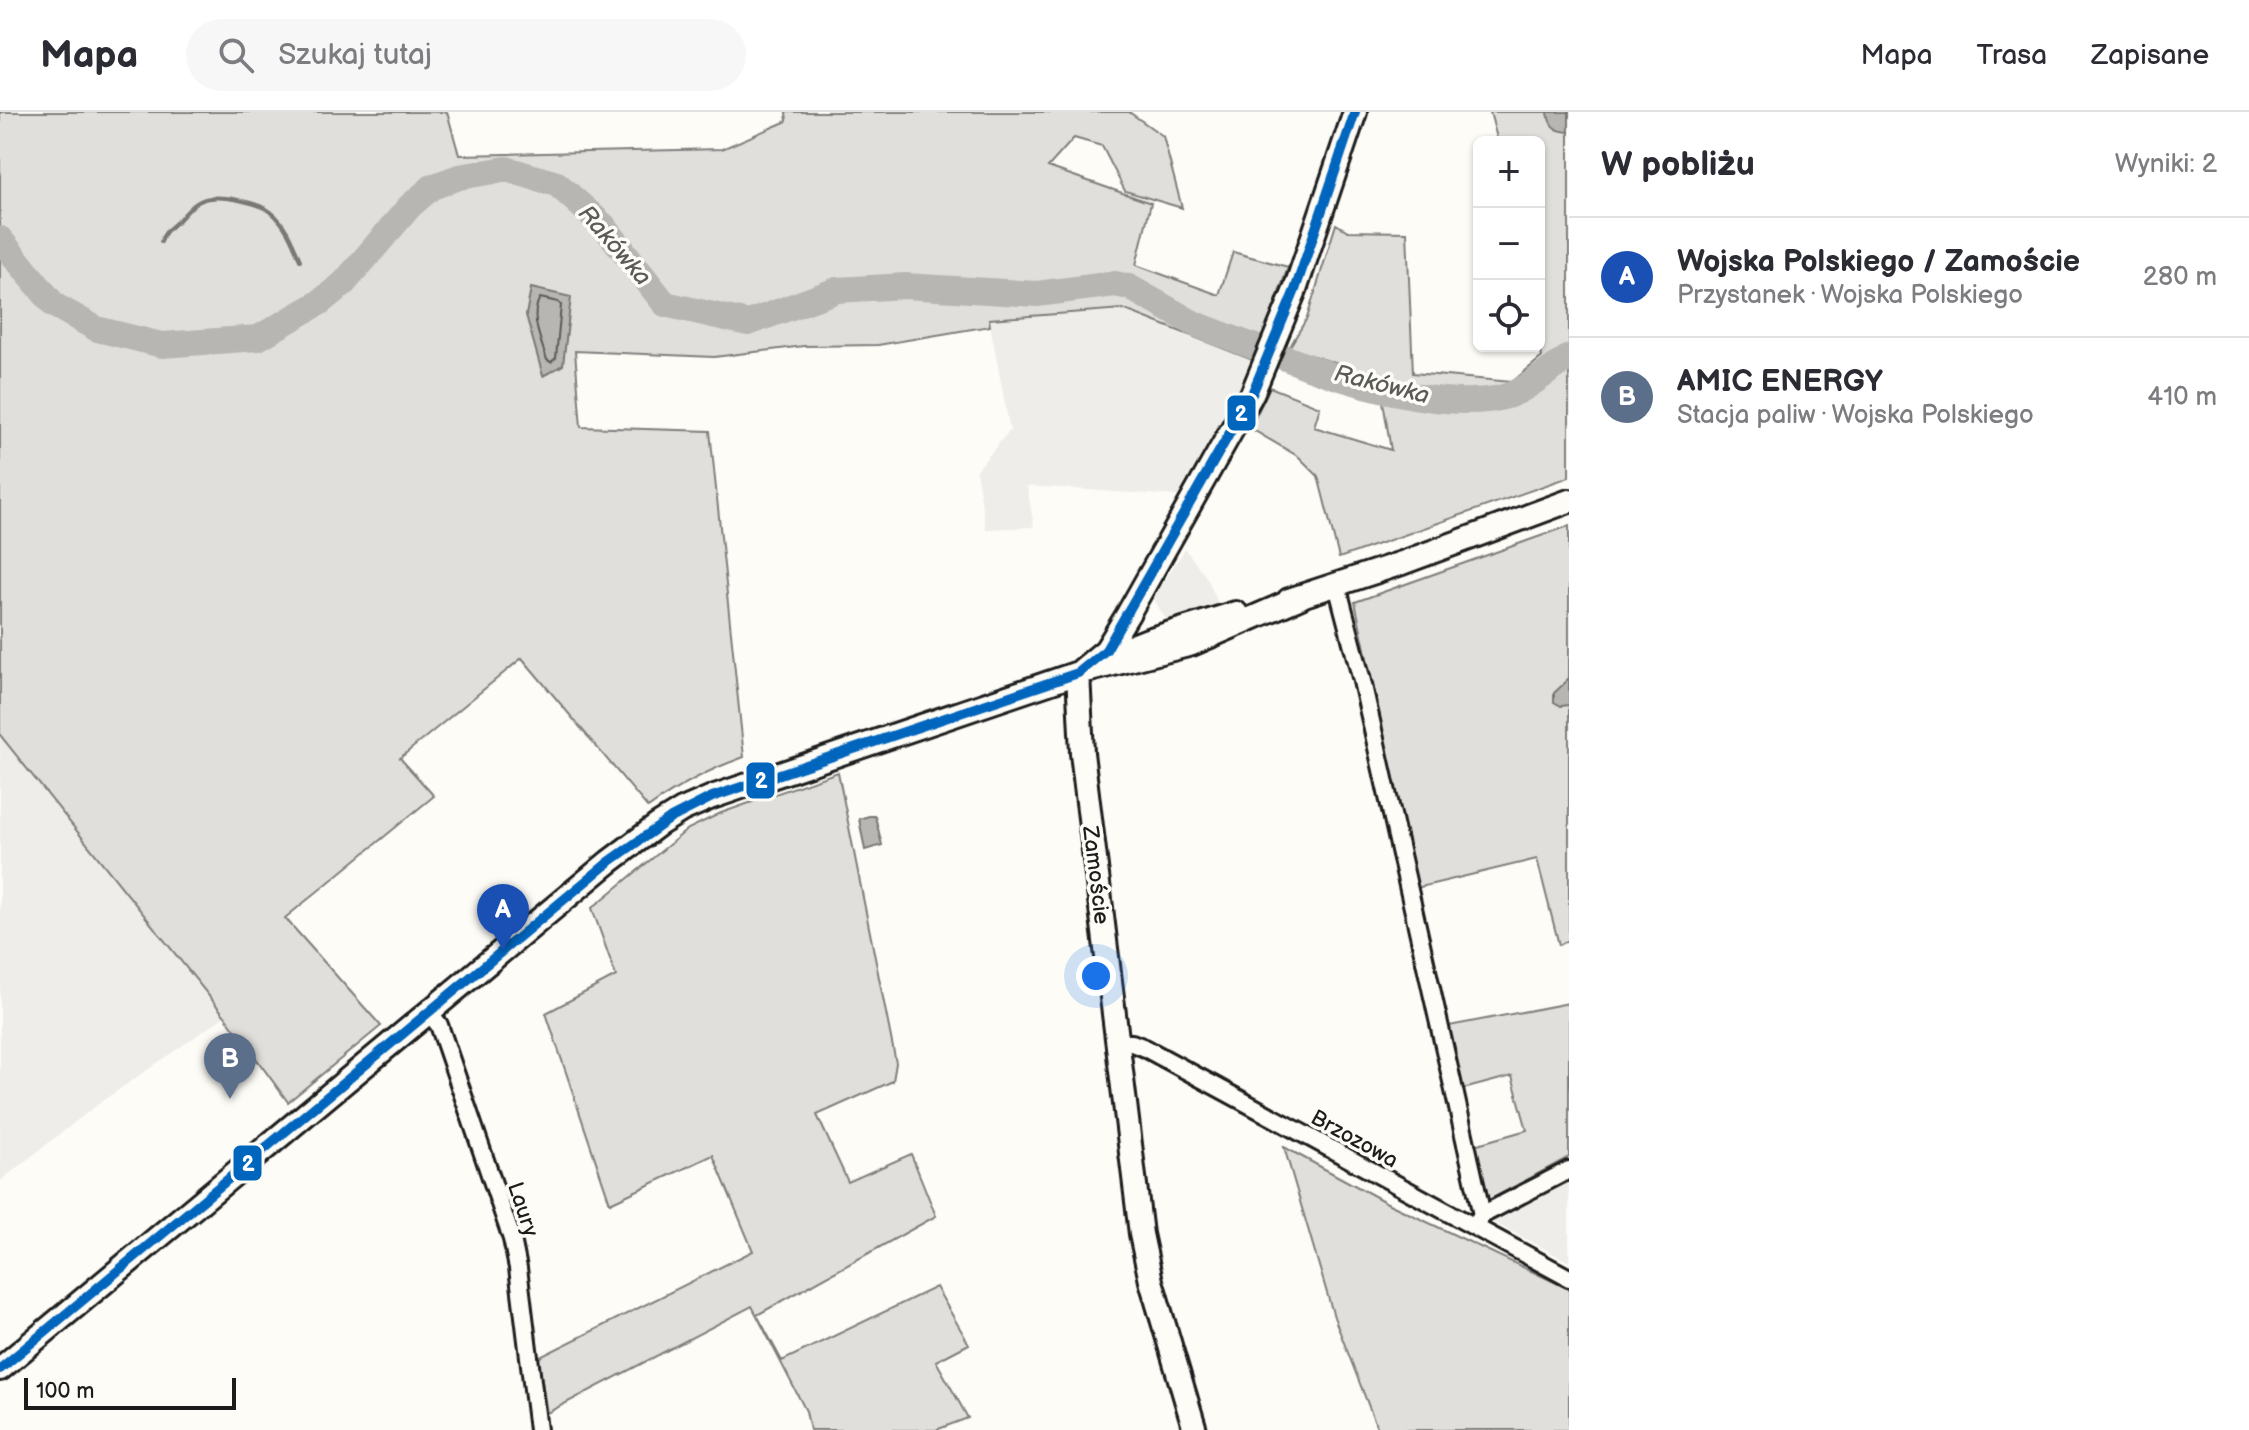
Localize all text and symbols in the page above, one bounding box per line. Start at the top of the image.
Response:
search box [186,19,746,91]
text: Mapa [40,33,138,78]
icon: search [214,33,258,77]
text: Szukaj tutaj [278,37,432,73]
text: Mapa [1860,39,1933,72]
text: Trasa [1977,39,2047,72]
text: Zapisane [2091,39,2209,72]
map controls [1473,136,1545,352]
button: + [1473,136,1545,208]
text: W pobliżu [1601,144,1755,185]
text: Wyniki: 2 [2115,149,2217,180]
water label: Rakówka [572,199,657,291]
button: − [1473,208,1545,280]
text: Wojska Polskiego / Zamoście [1677,244,2080,280]
text: A [1619,262,1635,293]
text: 280 m [2143,262,2217,293]
button: locate [1473,280,1545,352]
text: Przystanek · Wojska Polskiego [1677,280,2023,311]
water label: Rakówka [1331,359,1432,410]
text: AMIC ENERGY [1677,364,1883,400]
text: B [1618,382,1636,413]
text: 410 m [2147,382,2217,413]
line badge: 2 [1226,394,1257,432]
text: Stacja paliw · Wojska Polskiego [1677,400,2034,431]
text: 2 [1234,401,1248,428]
line badge: 2 [745,761,776,800]
text: 2 [754,768,768,795]
street label: Zamoście [1076,824,1115,926]
pin: A [477,884,529,950]
your location [1076,956,1116,996]
pin: B [204,1033,256,1099]
street label: Brzozowa [1306,1104,1403,1174]
line badge: 2 [232,1144,263,1182]
text: 2 [241,1151,255,1178]
street label: Laury [501,1179,544,1240]
scale bar [24,1374,236,1410]
text: 100 m [36,1378,95,1405]

